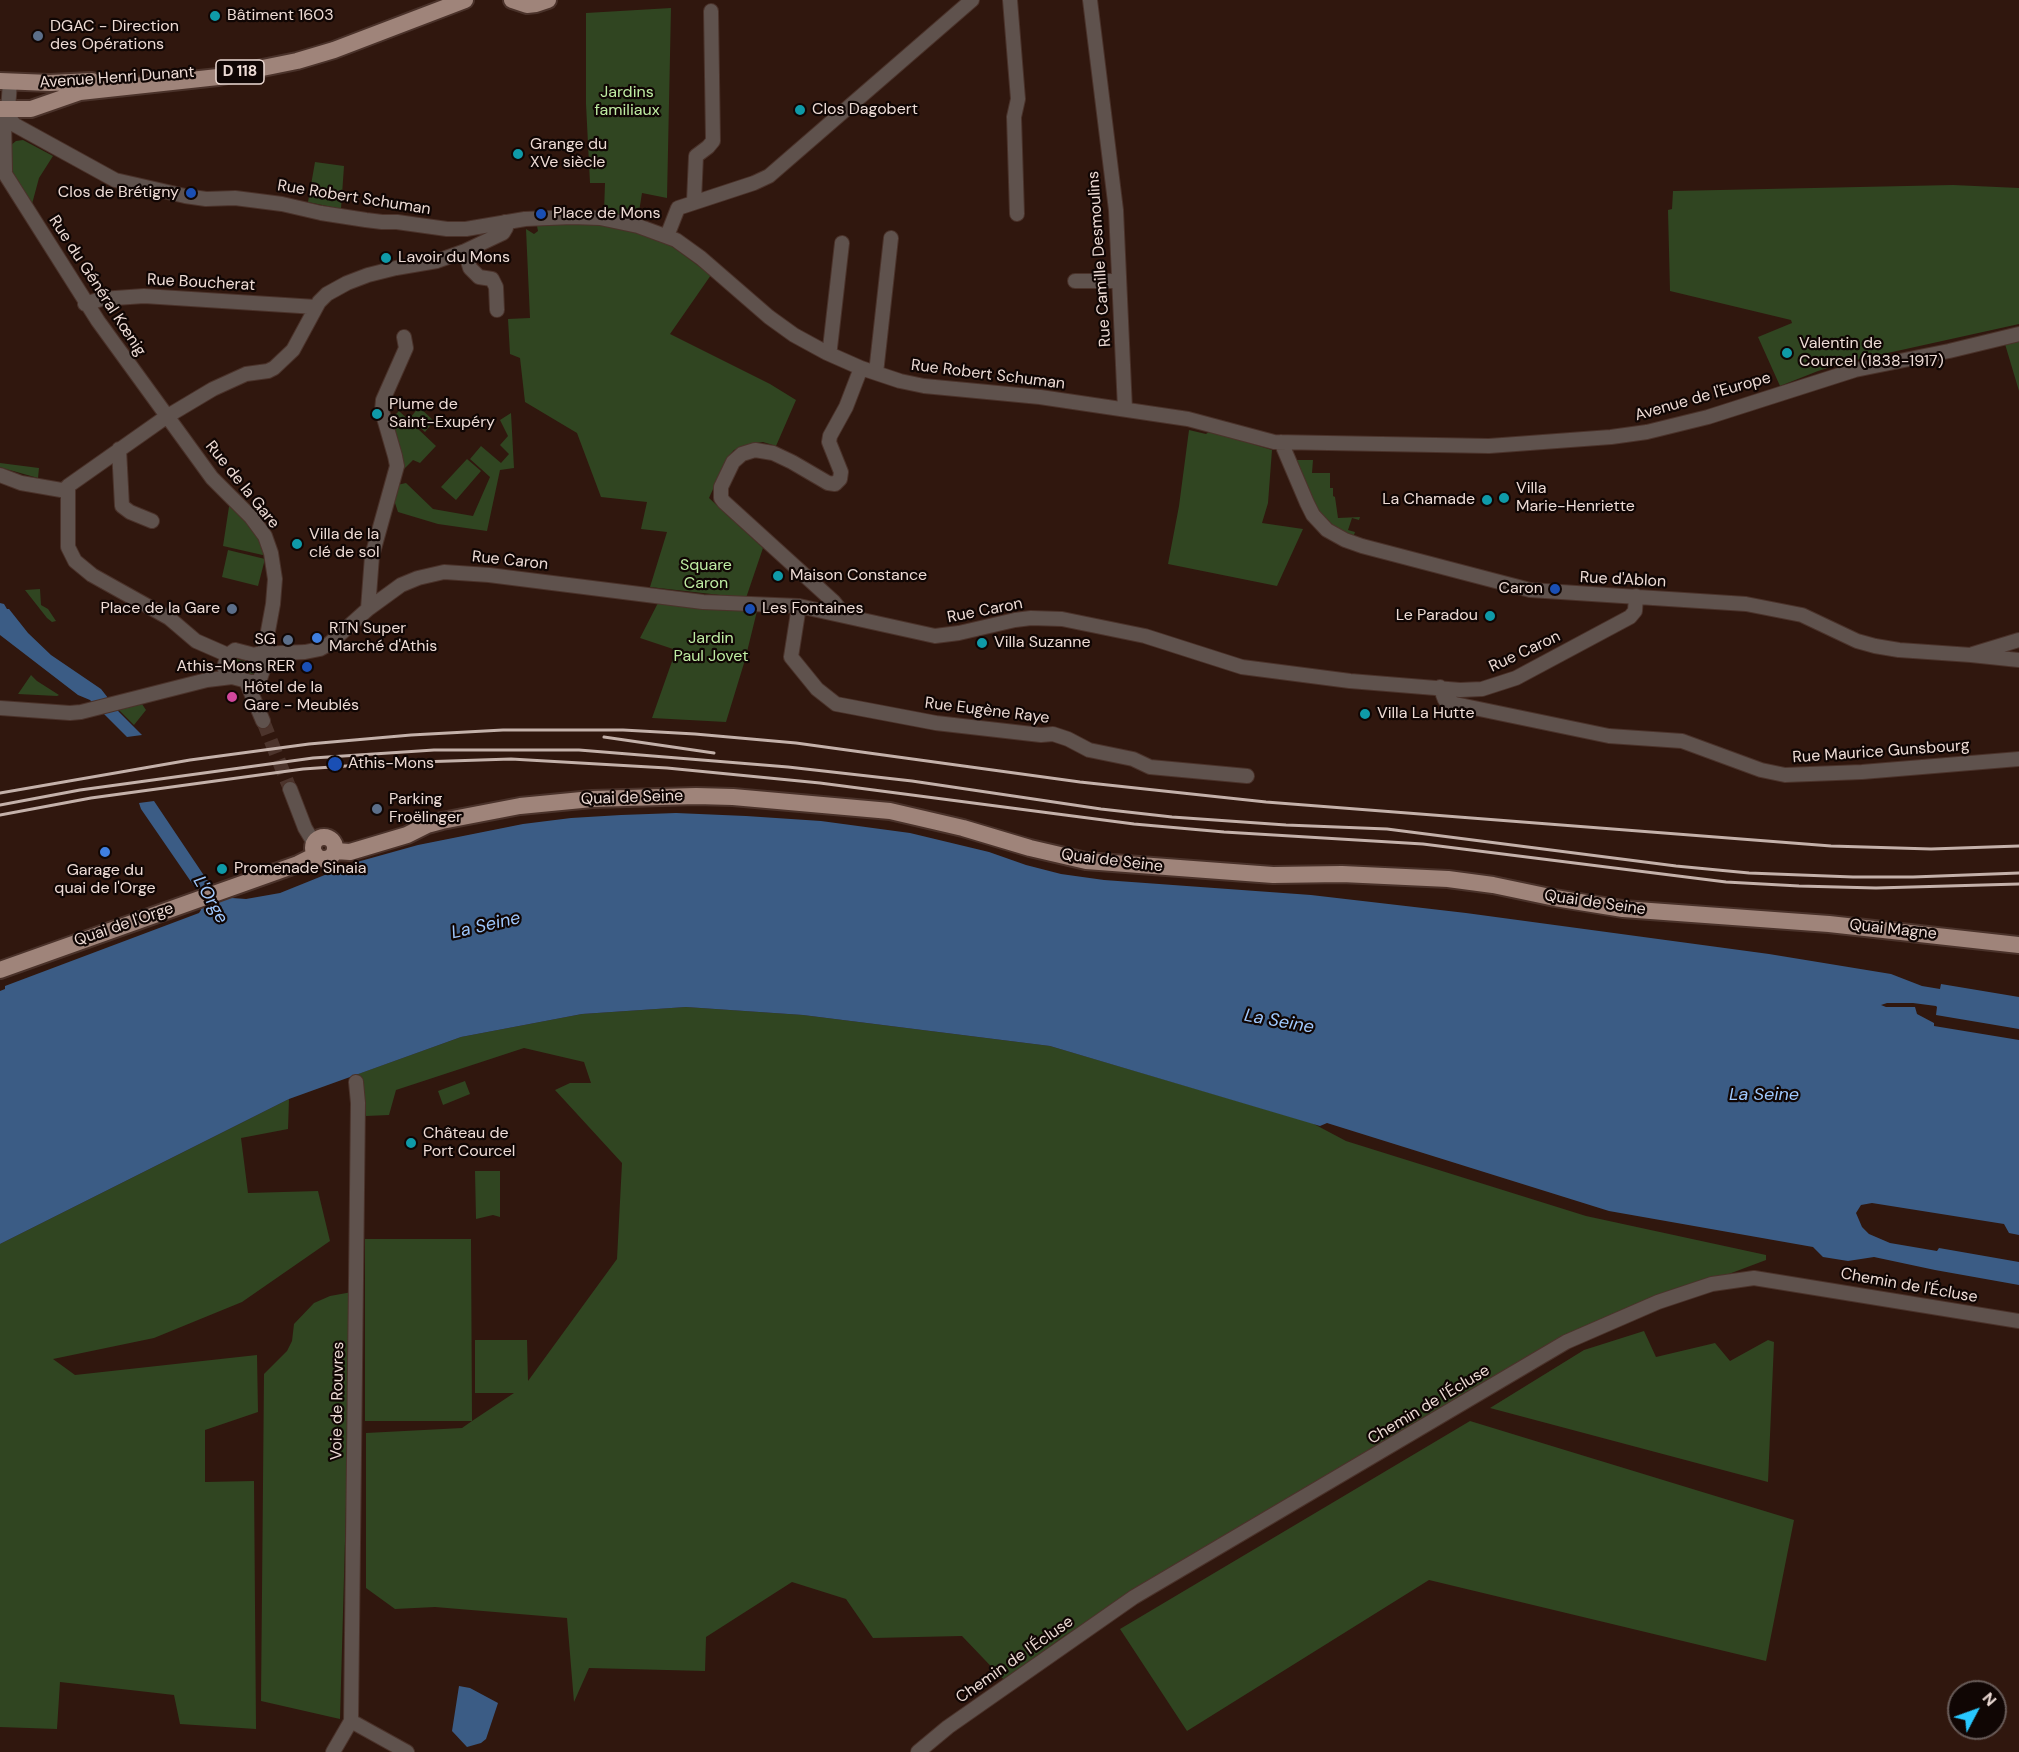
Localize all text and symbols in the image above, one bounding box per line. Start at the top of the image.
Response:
place label: Bâtiment 1603 [227,6,334,26]
marker: Bâtiment 1603 [208,9,222,23]
place label: DGAC - Direction des Opérations [50,17,179,55]
marker: DGAC - Direction des Opérations [31,29,45,43]
road number: D 118 [216,60,264,84]
street label: Avenue Henri Dunant [39,63,195,93]
park label: Jardins familiaux [594,83,660,121]
place label: Clos Dagobert [812,100,918,120]
marker: Clos Dagobert [793,103,807,117]
place label: Grange du XVe siècle [530,135,607,173]
marker: Grange du XVe siècle [511,147,525,161]
street label: Rue Camille Desmoulins [1084,170,1116,348]
street label: Rue Robert Schuman [276,176,432,220]
place label: Clos de Brétigny [58,183,179,203]
marker: Clos de Brétigny [184,186,198,200]
place label: Place de Mons [553,204,661,224]
marker: Place de Mons [534,207,548,221]
street label: Rue du Général Kœnig [44,212,150,360]
place label: Lavoir du Mons [398,248,510,268]
marker: Lavoir du Mons [379,251,393,265]
street label: Rue Boucherat [146,271,256,295]
place label: Valentin de Courcel (1838-1917) [1799,334,1944,372]
marker: Valentin de Courcel (1838-1917) [1780,346,1794,360]
street label: Rue Robert Schuman [910,356,1066,394]
street label: Avenue de l'Europe [1633,368,1773,426]
place label: Plume de Saint-Exupéry [389,395,495,433]
marker: Plume de Saint-Exupéry [370,407,384,421]
street label: Rue de la Gare [201,437,283,533]
place label: Villa Marie-Henriette [1516,479,1635,517]
place label: La Chamade [1382,490,1475,510]
marker: Villa Marie-Henriette [1497,491,1511,505]
marker: La Chamade [1480,493,1494,507]
place label: Villa de la clé de sol [309,525,380,563]
marker: Villa de la clé de sol [290,537,304,551]
street label: Rue Caron [471,547,549,575]
park label: Square Caron [680,556,732,594]
place label: Maison Constance [790,566,927,586]
street label: Rue d'Ablon [1579,568,1667,592]
marker: Maison Constance [771,569,785,583]
place label: Caron [1499,579,1543,599]
marker: Caron [1548,582,1562,596]
street label: Rue Caron [946,594,1024,628]
place label: Place de la Gare [101,599,220,619]
place label: Les Fontaines [762,599,863,619]
marker: Place de la Gare [225,602,239,616]
marker: Les Fontaines [743,602,757,616]
place label: Le Paradou [1396,606,1478,626]
marker: Le Paradou [1483,609,1497,623]
place label: RTN Super Marché d'Athis [329,619,437,657]
street label: Rue Caron [1486,627,1564,677]
park label: Jardin Paul Jovet [674,629,748,667]
place label: SG [255,630,276,650]
marker: RTN Super Marché d'Athis [310,631,324,645]
marker: SG [281,633,295,647]
place label: Villa Suzanne [994,633,1091,653]
marker: Villa Suzanne [975,636,989,650]
place label: Athis-Mons RER [177,657,295,677]
marker: Athis-Mons RER [300,660,314,674]
place label: Hôtel de la Gare - Meublés [244,678,359,716]
marker: Hôtel de la Gare - Meublés [225,690,239,704]
street label: Rue Eugène Raye [924,694,1050,728]
place label: Villa La Hutte [1377,704,1475,724]
marker: Villa La Hutte [1358,707,1372,721]
street label: Rue Maurice Gunsbourg [1792,736,1970,768]
place label: Athis-Mons [348,754,434,774]
marker: Athis-Mons [326,755,344,773]
street label: Quai de Seine [581,787,683,809]
place label: Parking Froëlinger [389,790,462,828]
marker: Parking Froëlinger [370,802,384,816]
marker: Garage du quai de l'Orge [98,845,112,859]
street label: Quai de Seine [1060,845,1164,877]
place label: Promenade Sinaia [234,859,367,879]
place label: Garage du quai de l'Orge [54,861,156,899]
marker: Promenade Sinaia [215,862,229,876]
water label: L'Orge [188,872,232,928]
street label: Quai de Seine [1543,886,1647,920]
street label: Quai de l'Orge [72,899,176,951]
water label: La Seine [449,908,523,944]
street label: Quai Magne [1848,916,1938,944]
water label: La Seine [1243,1005,1315,1039]
water label: La Seine [1729,1084,1799,1106]
place label: Château de Port Courcel [423,1124,515,1162]
marker: Château de Port Courcel [404,1136,418,1150]
street label: Chemin de l'Écluse [1839,1264,1979,1308]
street label: Voie de Rouvres [327,1342,349,1460]
street label: Chemin de l'Écluse [1365,1361,1493,1449]
street label: Chemin de l'Écluse [953,1612,1077,1708]
north arrow [1947,1680,2007,1740]
text: N [1978,1688,2001,1710]

